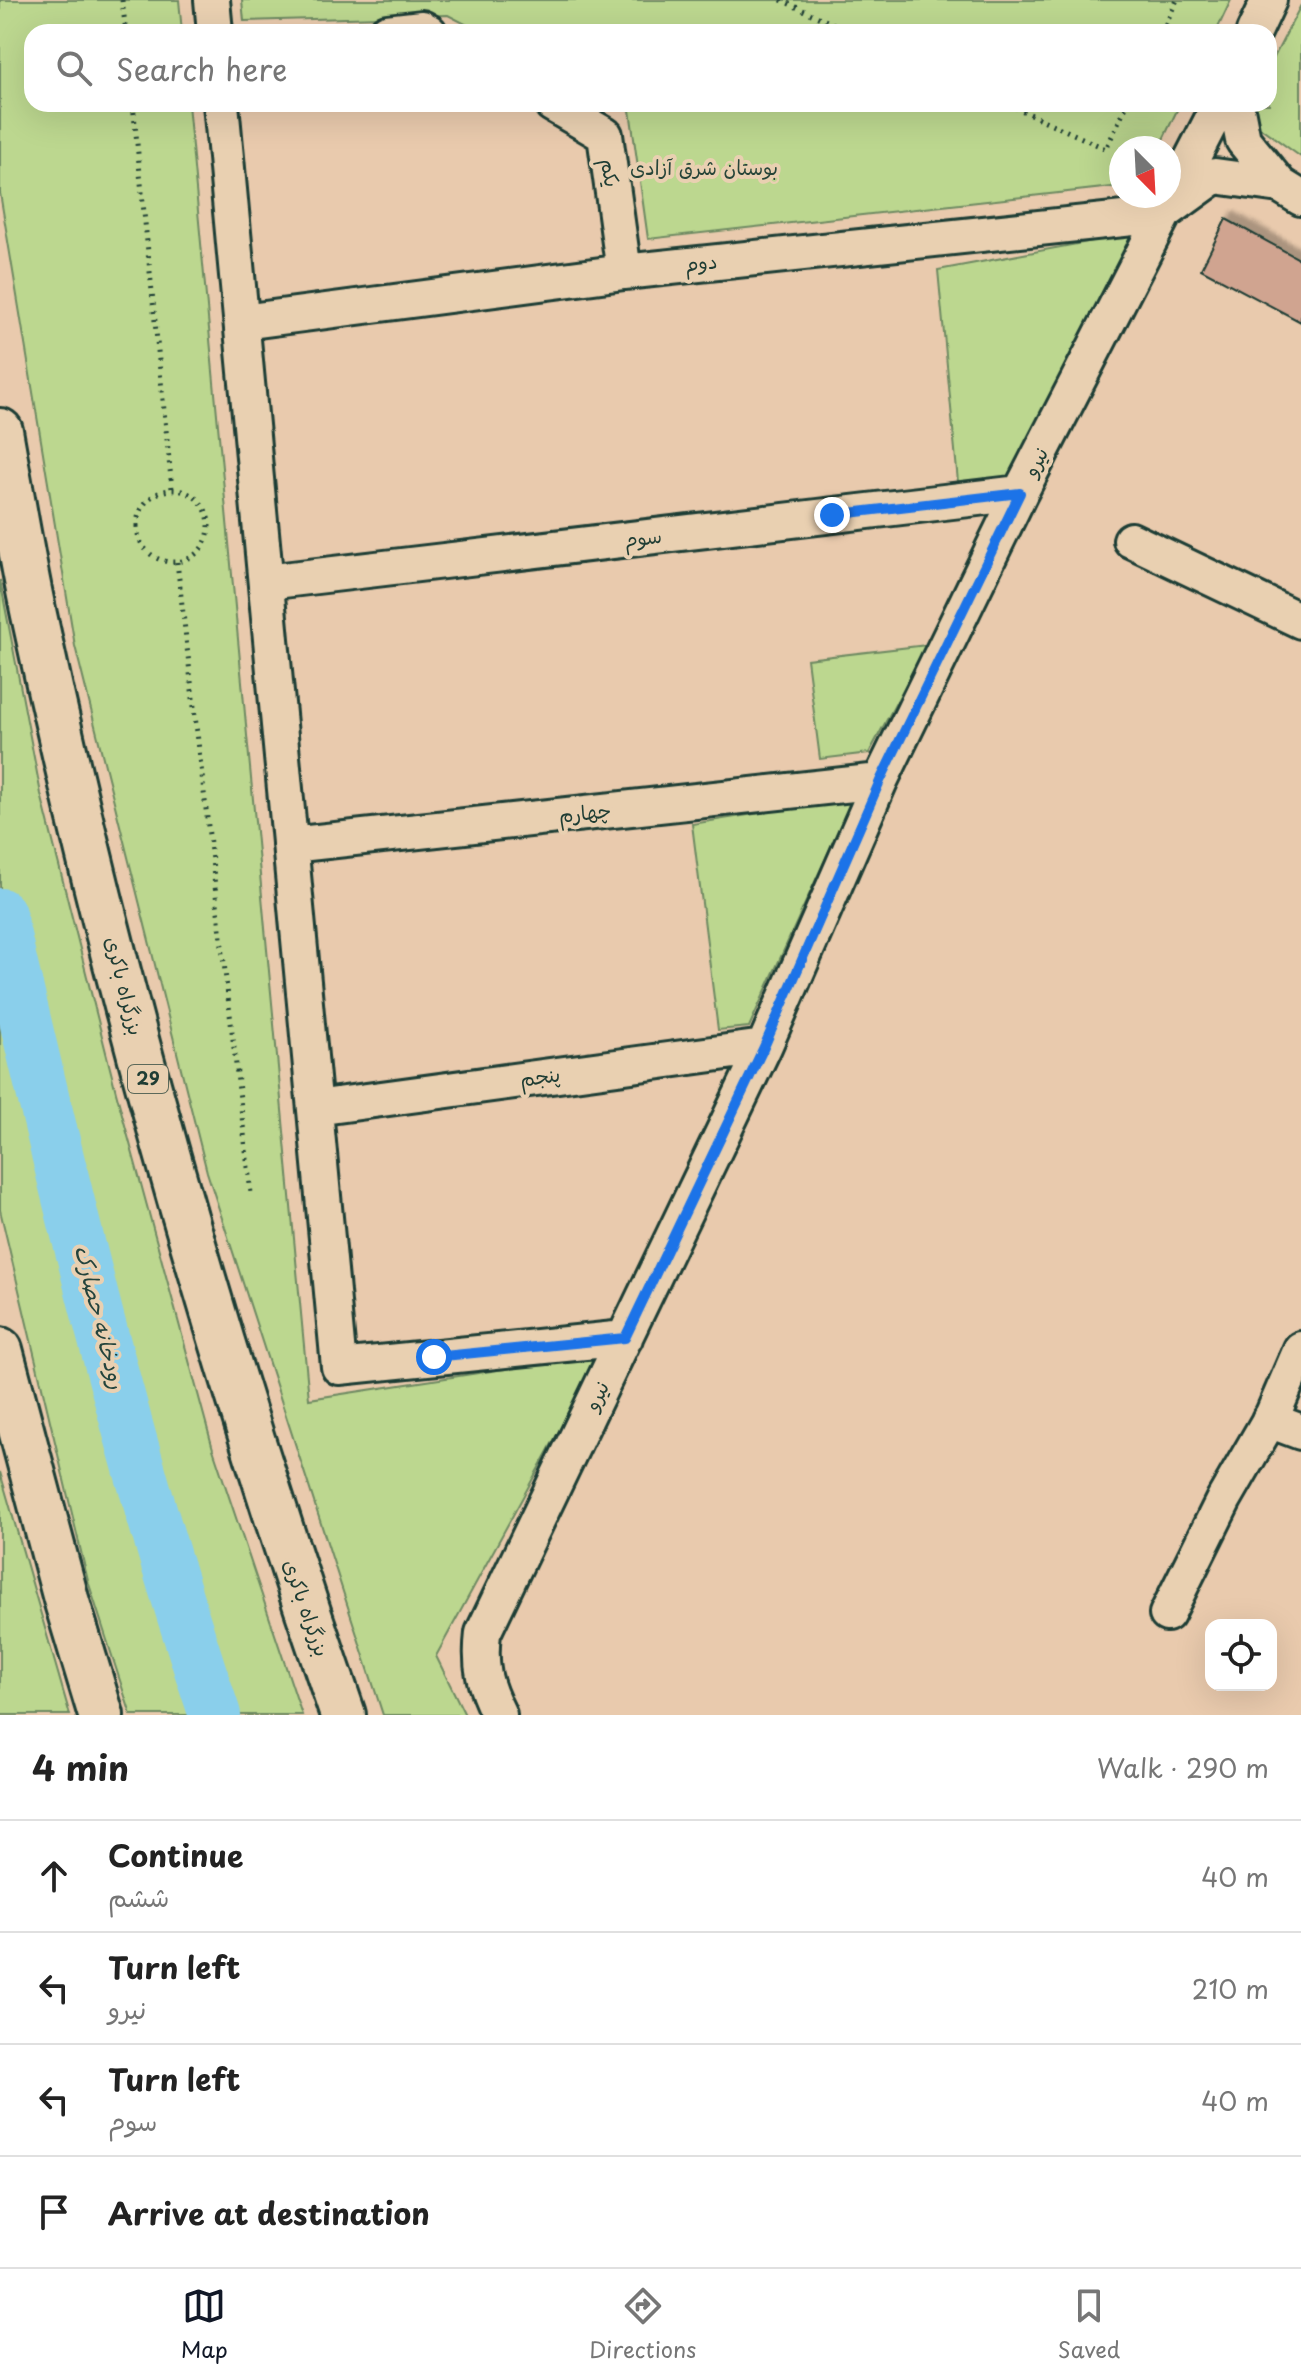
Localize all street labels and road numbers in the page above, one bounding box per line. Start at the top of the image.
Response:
street label: یکم [593,157,628,189]
street label: دوم [683,245,719,281]
street label: نیرو [1014,442,1055,483]
street label: سوم [622,520,664,556]
street label: چهارم [557,794,613,831]
street label: بزرگراه باکری [98,933,152,1038]
street label: پنجم [518,1058,562,1095]
road number: 29 [128,1065,168,1093]
street label: نیرو [575,1376,616,1417]
street label: بزرگراه باکری [276,1555,338,1660]

